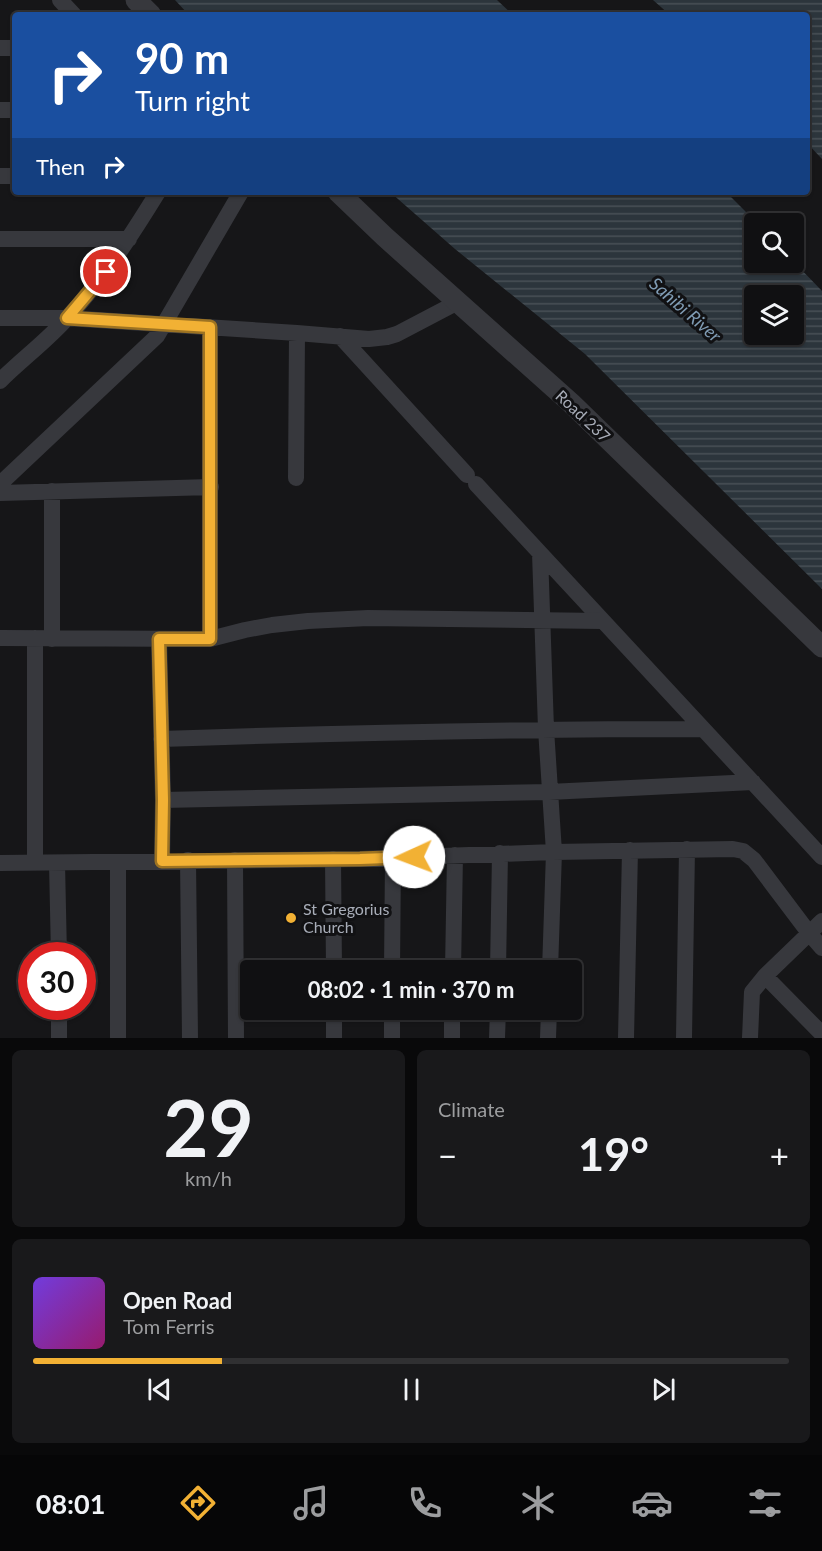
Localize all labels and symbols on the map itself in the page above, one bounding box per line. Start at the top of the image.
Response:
pin [80,246,131,297]
water label: Sahibi River [645,272,727,347]
street label: Road 237 [552,386,614,446]
position arrow [382,825,446,889]
place label: St Gregorius Church [303,899,390,936]
marker: St Gregorius Church [284,911,298,925]
speed limit sign: 30 [18,942,96,1020]

